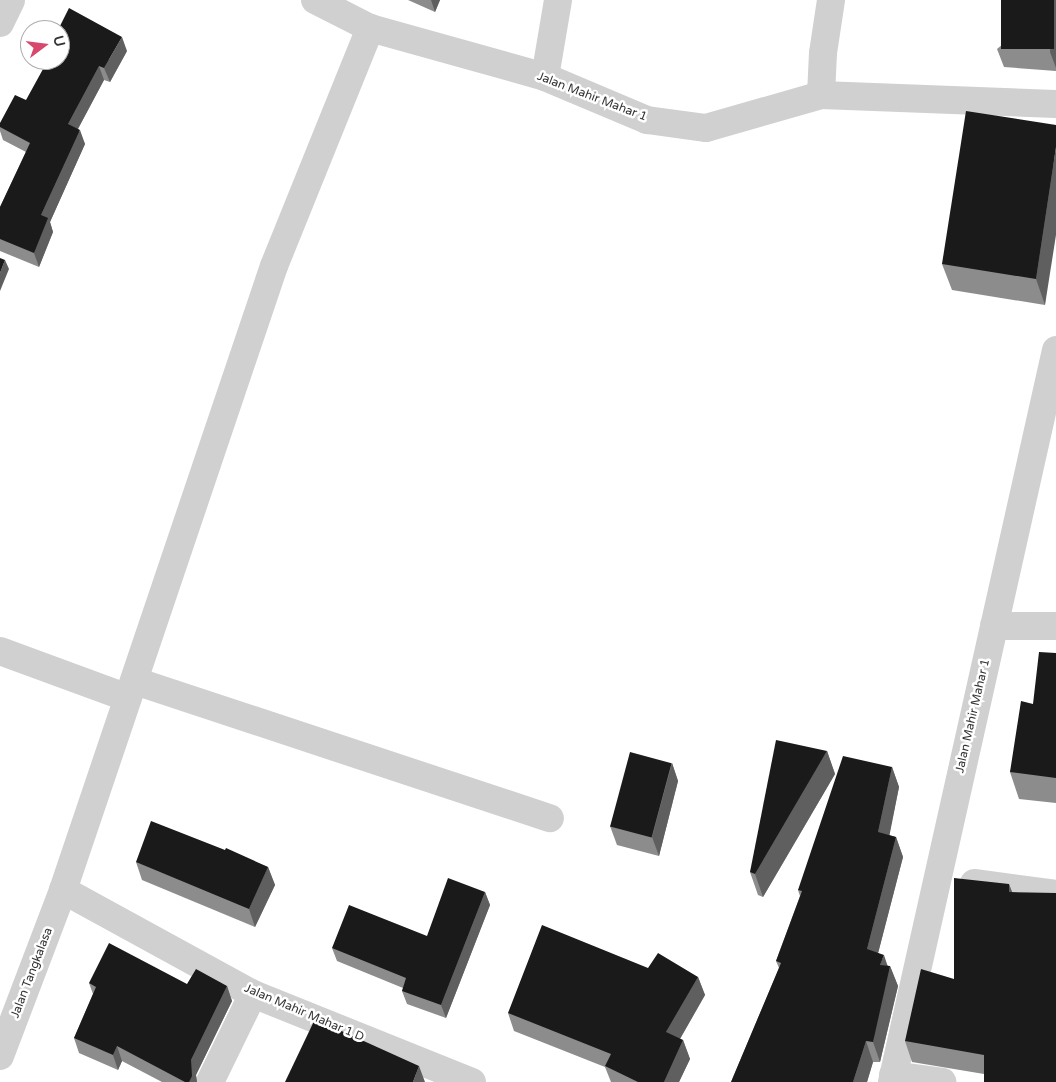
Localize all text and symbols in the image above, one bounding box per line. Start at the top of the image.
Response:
north arrow [20,20,70,70]
text: U [49,34,69,49]
street label: Jalan Mahir Mahar 1 [535,69,649,125]
street label: Jalan Mahir Mahar 1 [953,658,993,774]
street label: Jalan Tangkalasa [8,926,56,1020]
street label: Jalan Mahir Mahar 1 D [242,981,366,1045]

